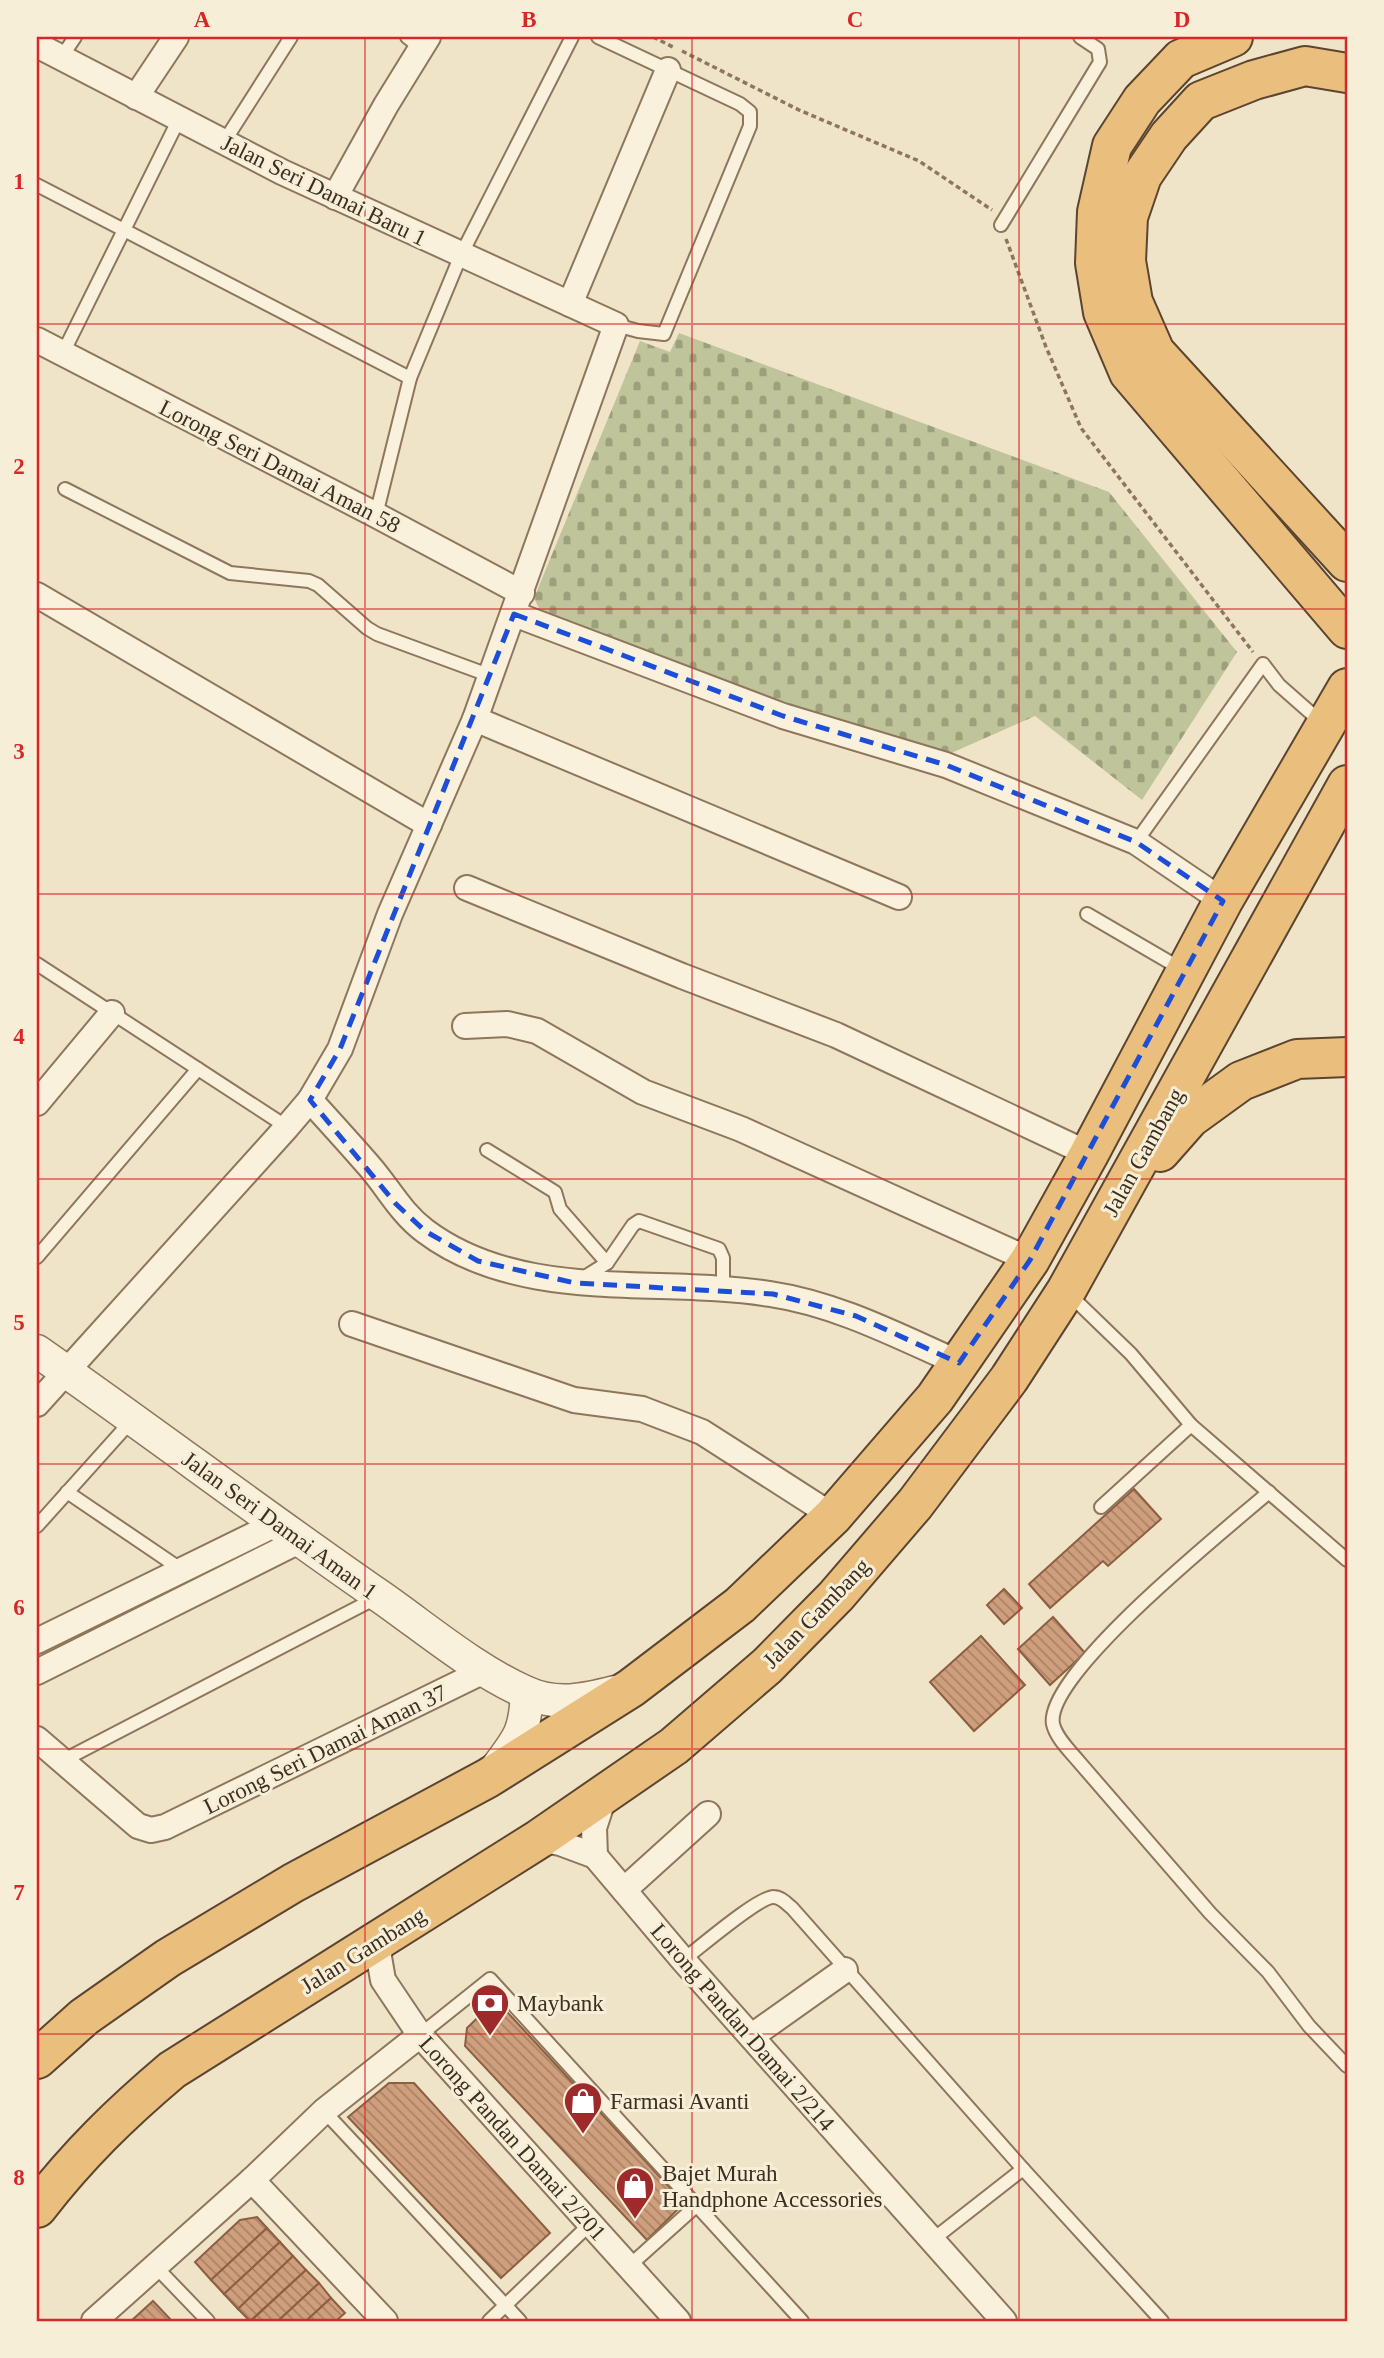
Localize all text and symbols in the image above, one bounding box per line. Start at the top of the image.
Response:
text: A [194,7,211,32]
text: B [521,7,537,32]
text: C [847,7,863,32]
text: D [1174,7,1190,32]
street label: Jalan Seri Damai Baru 1 [217,130,430,251]
text: 1 [13,169,25,194]
street label: Lorong Seri Damai Aman 58 [155,395,404,538]
text: 2 [13,454,25,479]
text: 3 [13,739,25,764]
text: 4 [13,1024,25,1049]
street label: Jalan Gambang [1098,1083,1189,1221]
text: 5 [13,1310,25,1335]
street label: Jalan Seri Damai Aman 1 [177,1446,382,1605]
street label: Jalan Gambang [758,1553,875,1673]
text: 6 [13,1595,25,1620]
street label: Lorong Seri Damai Aman 37 [200,1680,451,1819]
text: 7 [13,1880,25,1905]
street label: Jalan Gambang [296,1902,431,1999]
street label: Lorong Pandan Damai 2/214 [646,1919,840,2136]
bank icon: Maybank [469,1982,511,2037]
place label: Maybank [517,1991,604,2016]
street label: Lorong Pandan Damai 2/201 [414,2031,611,2246]
shop icon: Farmasi Avanti [562,2080,604,2135]
place label: Farmasi Avanti [610,2089,749,2114]
place label: Bajet Murah Handphone Accessories [662,2161,882,2212]
text: 8 [13,2165,25,2190]
shop icon: Bajet Murah Handphone Accessories [614,2165,656,2220]

